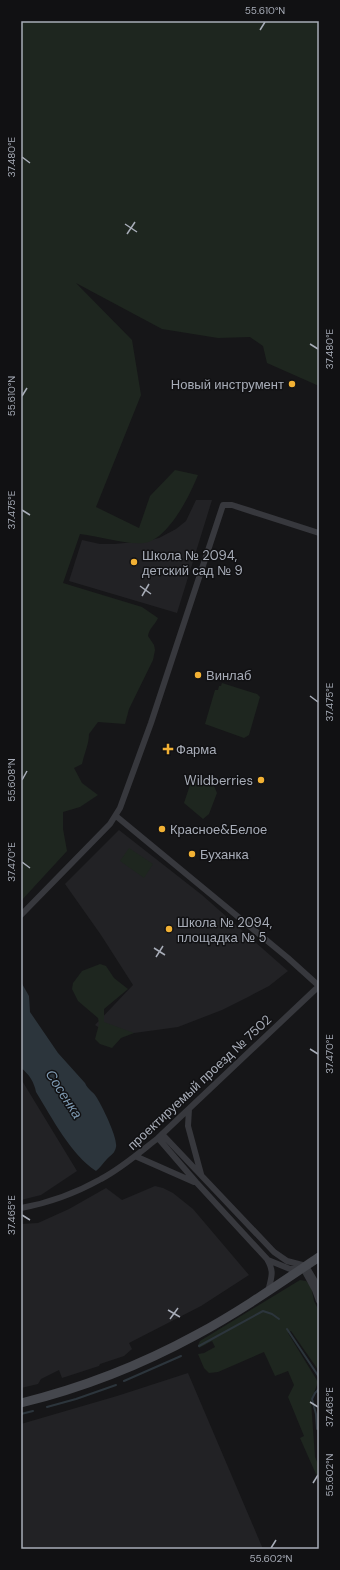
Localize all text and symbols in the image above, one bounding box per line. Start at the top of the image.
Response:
text: 55.610°N [245,4,285,17]
text: 37.480°E [5,136,18,177]
text: 37.480°E [323,328,336,369]
text: 55.610°N [5,376,18,416]
place label: Новый инструмент [171,376,284,393]
marker: Новый инструмент [287,379,297,389]
text: 37.475°E [5,490,18,529]
place label: Школа № 2094, детский сад № 9 [142,547,243,579]
marker: Школа № 2094, детский сад № 9 [129,557,139,567]
place label: Винлаб [206,667,251,684]
marker: Винлаб [193,670,203,680]
text: 37.475°E [323,682,336,721]
place label: Фарма [176,741,217,758]
marker: Фарма [163,744,173,754]
text: 55.608°N [5,758,18,802]
place label: Wildberries [184,772,253,789]
marker: Wildberries [256,775,266,785]
place label: Красное&Белое [170,821,267,838]
marker: Красное&Белое [157,824,167,834]
text: 37.470°E [5,842,18,882]
place label: Буханка [200,846,249,863]
marker: Буханка [187,849,197,859]
place label: Школа № 2094, площадка № 5 [177,914,272,946]
marker: Школа № 2094, площадка № 5 [164,924,174,934]
street label: проектируемый проезд № 7502 [124,1011,275,1154]
text: 37.470°E [323,1034,336,1074]
water label: Сосенка [42,1066,87,1122]
text: 37.465°E [5,1195,18,1235]
text: 37.465°E [323,1387,336,1427]
text: 55.602°N [323,1453,336,1497]
text: 55.602°N [250,1552,293,1565]

